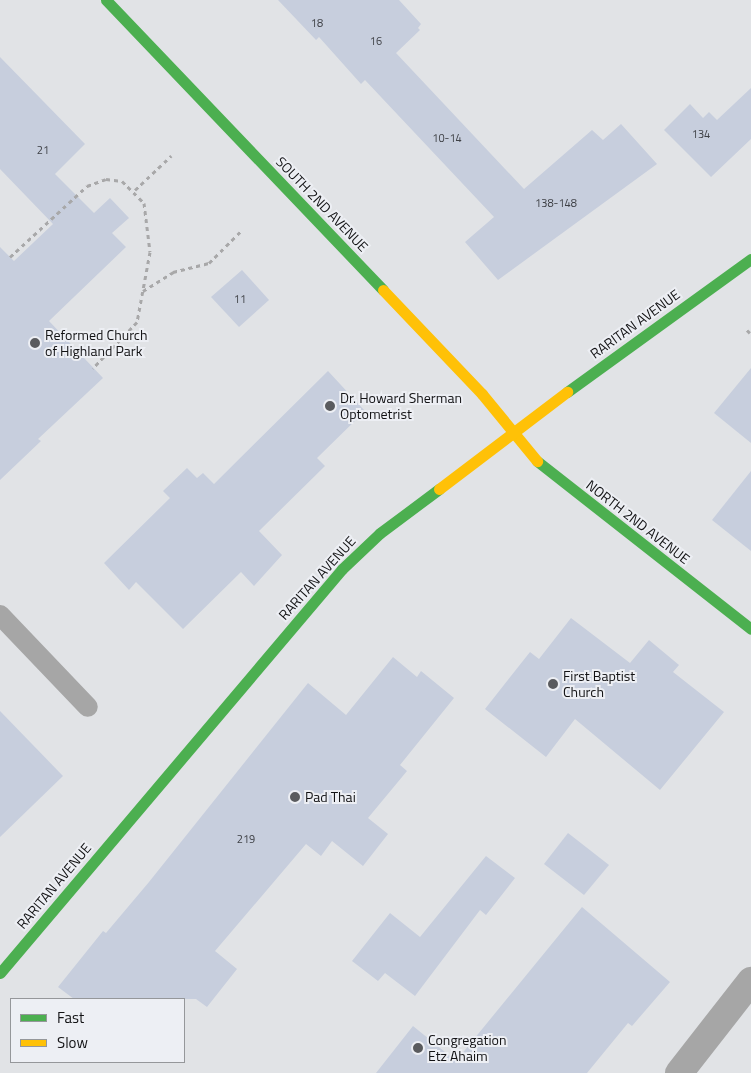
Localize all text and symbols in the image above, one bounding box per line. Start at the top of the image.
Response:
house number: 18 [311,16,323,30]
house number: 16 [370,34,382,48]
house number: 134 [692,127,710,141]
house number: 10-14 [432,131,462,145]
house number: 21 [37,143,49,157]
street label: SOUTH 2ND AVENUE [272,153,372,255]
house number: 138-148 [535,196,577,210]
street label: RARITAN AVENUE [587,286,683,362]
house number: 11 [234,292,246,306]
place label: Reformed Church of Highland Park [45,327,147,360]
marker: Reformed Church of Highland Park [29,337,41,349]
place label: Dr. Howard Sherman Optometrist [340,390,462,422]
marker: Dr. Howard Sherman Optometrist [324,400,336,412]
street label: NORTH 2ND AVENUE [583,476,693,568]
street label: RARITAN AVENUE [275,533,359,623]
place label: First Baptist Church [563,668,635,700]
marker: First Baptist Church [547,678,559,690]
place label: Pad Thai [305,789,356,805]
marker: Pad Thai [289,791,301,803]
house number: 219 [237,832,255,846]
street label: RARITAN AVENUE [13,840,95,932]
legend [10,998,185,1063]
text: Fast [57,1006,84,1029]
text: Slow [57,1031,88,1054]
place label: Congregation Etz Ahaim [428,1032,506,1064]
marker: Congregation Etz Ahaim [412,1042,424,1054]

